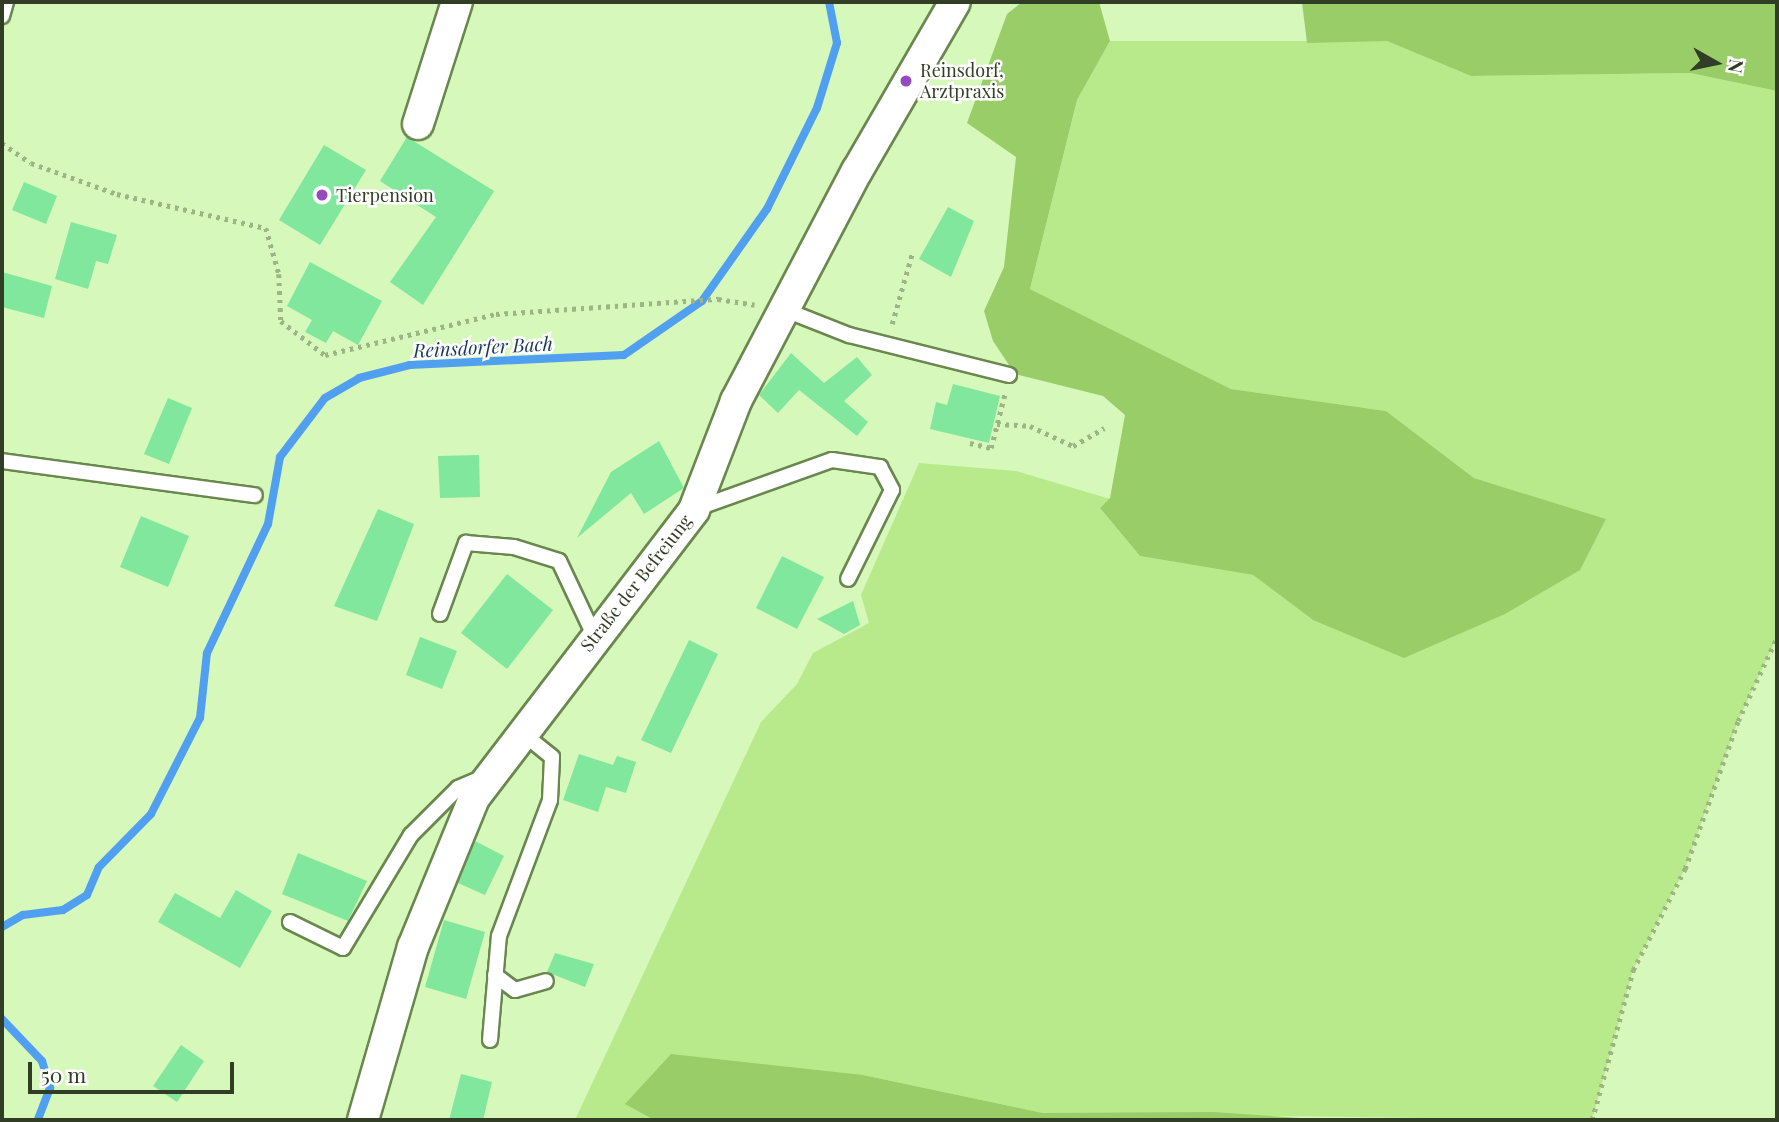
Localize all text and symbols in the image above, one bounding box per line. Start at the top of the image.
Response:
north arrow [1681,28,1751,98]
text: N [1723,57,1751,75]
place label: Reinsdorf, Arztpraxis [920,60,1004,102]
marker: Reinsdorf, Arztpraxis [898,73,914,89]
place label: Tierpension [336,184,434,206]
marker: Tierpension [314,187,330,203]
water label: Reinsdorfer Bach [413,332,553,362]
street label: Straße der Befreiung [576,510,696,656]
scale bar [32,1048,238,1092]
text: 50 m [41,1060,86,1088]

